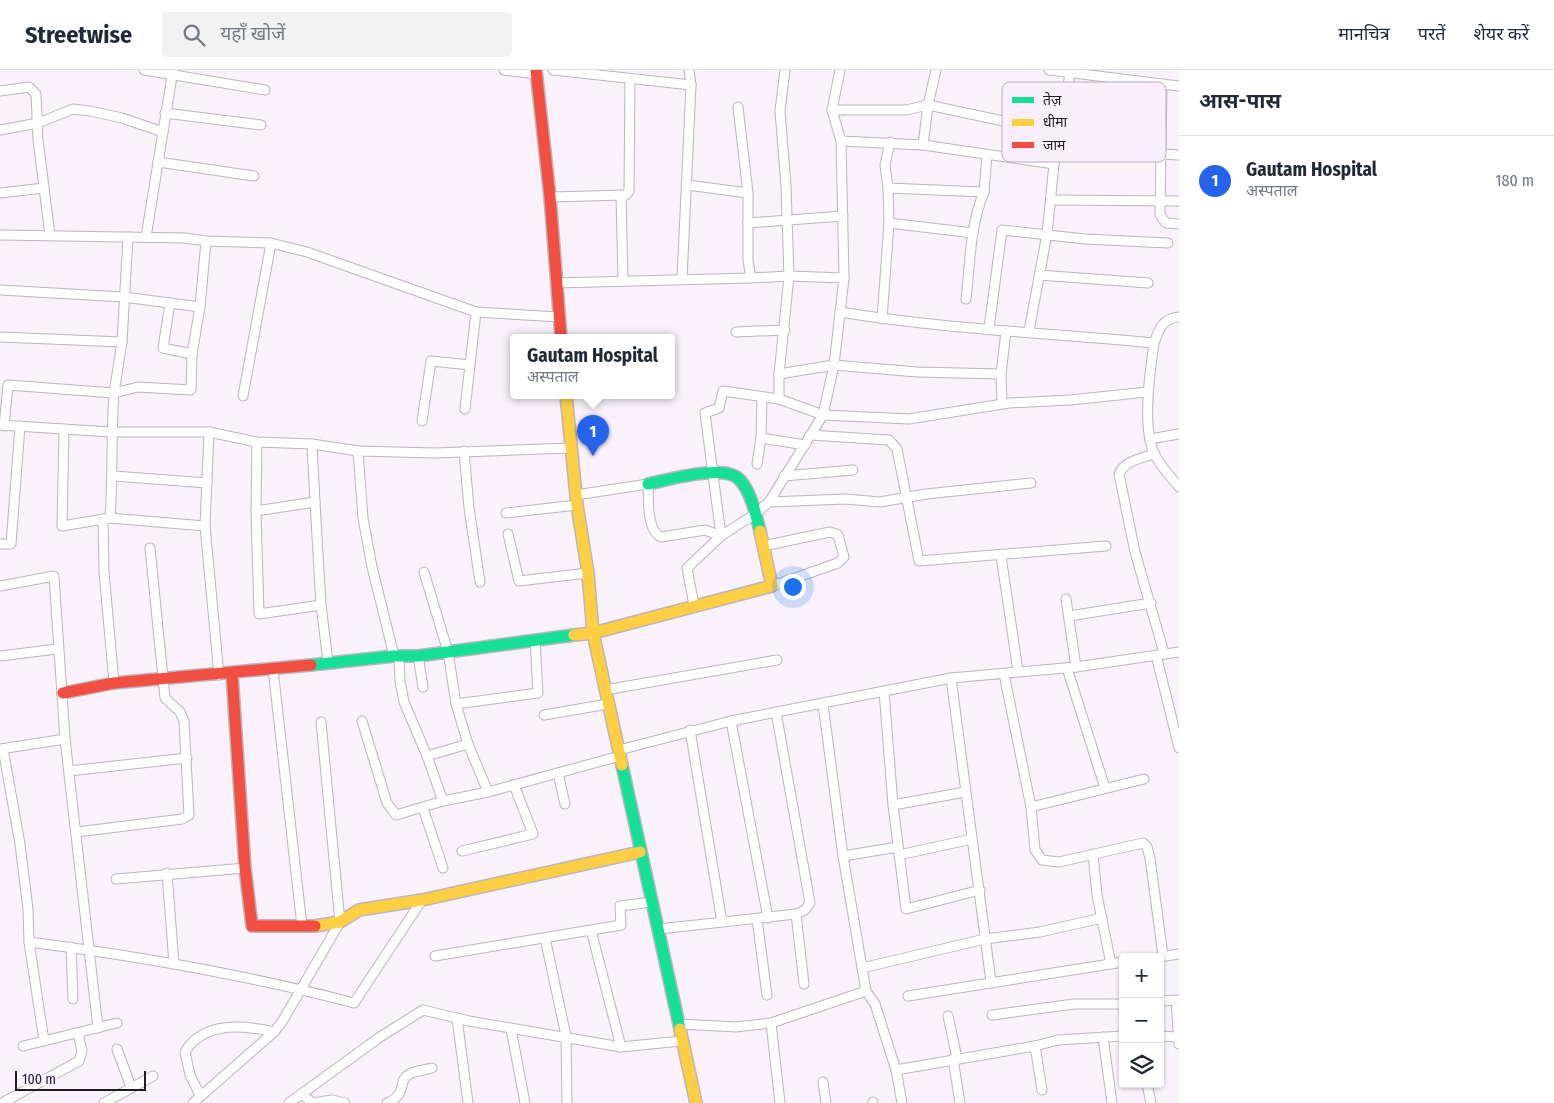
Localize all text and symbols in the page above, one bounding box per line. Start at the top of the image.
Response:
search box [162,12,512,57]
text: Streetwise [25,21,132,49]
icon: search [180,21,208,49]
text: यहाँ खोजें [220,22,285,45]
text: मानचित्र [1338,23,1390,45]
text: परतें [1418,23,1446,45]
text: शेयर करें [1474,23,1529,45]
legend [1002,82,1166,162]
text: आस-पास [1199,88,1281,114]
text: तेज़ [1043,91,1062,109]
text: धीमा [1043,114,1068,131]
text: जाम [1043,137,1066,154]
text: Gautam Hospital [1246,158,1377,181]
text: 1 [1212,171,1218,190]
text: 180 m [1495,171,1534,190]
text: अस्पताल [1246,181,1298,200]
popup [510,334,675,399]
text: Gautam Hospital [527,344,658,367]
text: अस्पताल [527,367,579,386]
pin: 1 [577,415,609,456]
your location [780,574,806,600]
map controls [1119,953,1164,1088]
button: + [1119,953,1164,998]
button: − [1119,998,1164,1043]
button: layers [1119,1043,1164,1088]
scale bar [15,1068,146,1091]
text: 100 m [22,1071,56,1088]

